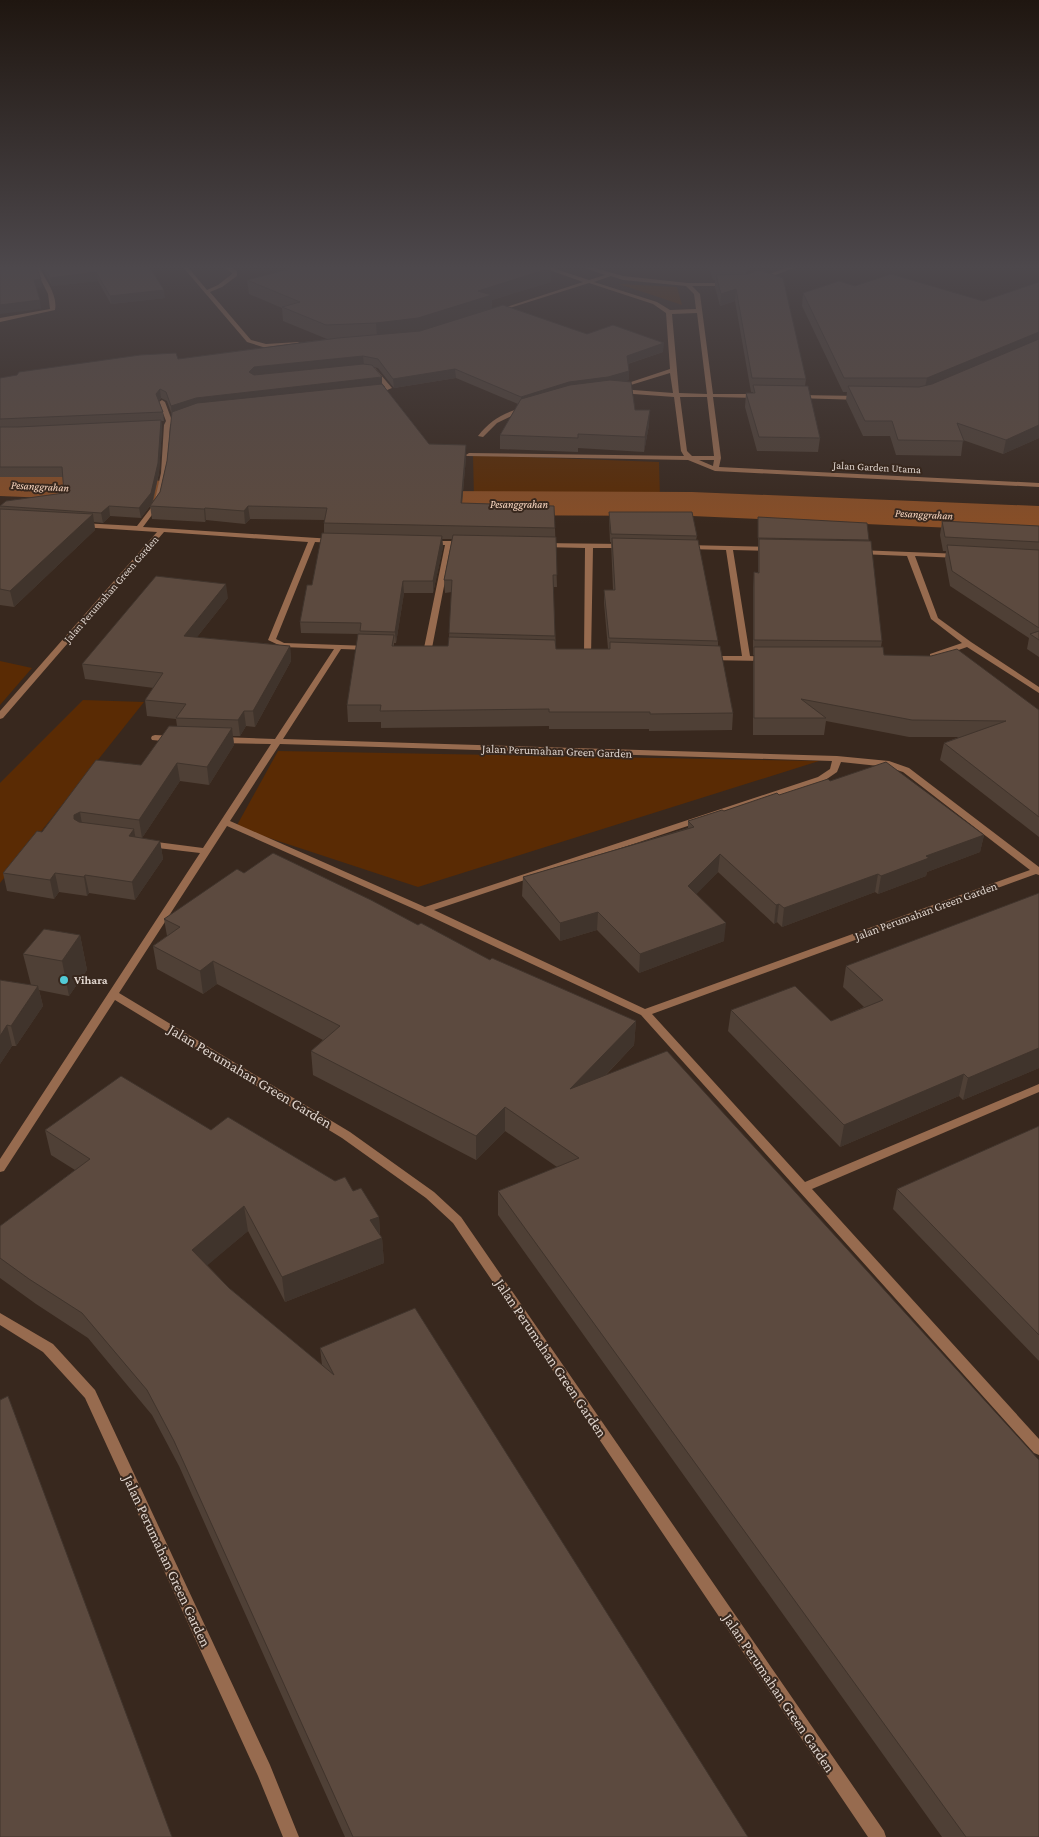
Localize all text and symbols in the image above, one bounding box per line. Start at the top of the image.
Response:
street label: Jalan Garden Utama [832,459,921,476]
water label: Pesanggrahan [11,478,70,495]
water label: Pesanggrahan [490,498,549,511]
water label: Pesanggrahan [895,506,954,523]
street label: Jalan Perumahan Green Garden [61,533,161,646]
street label: Jalan Perumahan Green Garden [481,741,633,761]
street label: Jalan Perumahan Green Garden [852,879,999,944]
place label: Vihara [73,973,108,987]
marker: Vihara [58,974,70,986]
street label: Jalan Perumahan Green Garden [163,1020,335,1132]
street label: Jalan Perumahan Green Garden [490,1274,610,1441]
street label: Jalan Perumahan Green Garden [118,1471,214,1650]
street label: Jalan Perumahan Green Garden [718,1609,838,1776]

